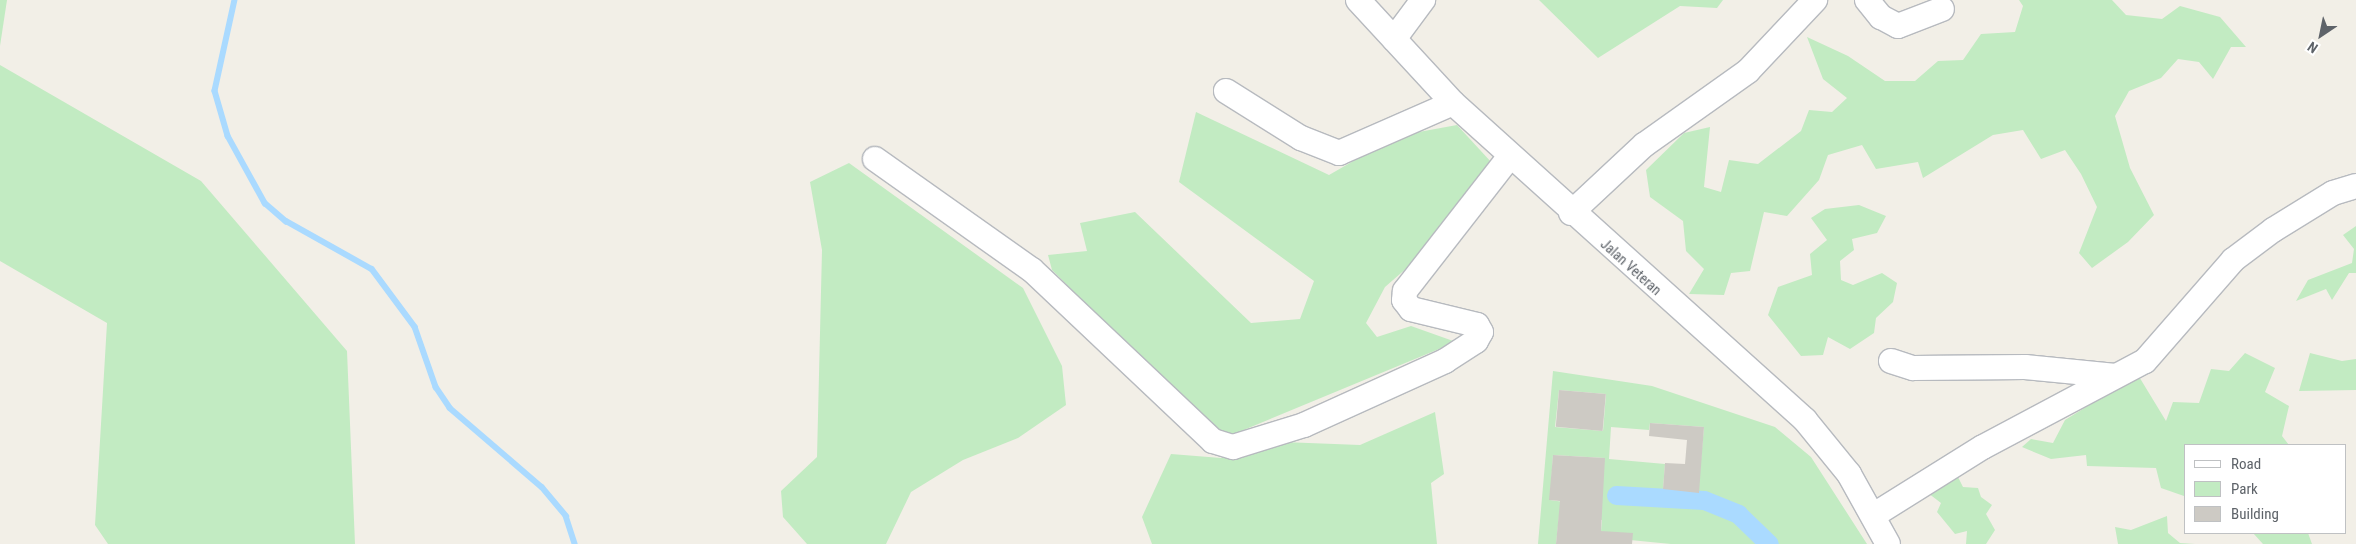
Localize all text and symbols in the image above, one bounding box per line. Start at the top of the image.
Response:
north arrow [2296,10,2346,60]
text: N [2305,38,2321,56]
street label: Jalan Veteran [1597,235,1665,299]
legend [2184,444,2346,534]
text: Road [2231,455,2261,473]
text: Park [2231,480,2258,498]
text: Building [2231,505,2279,523]

